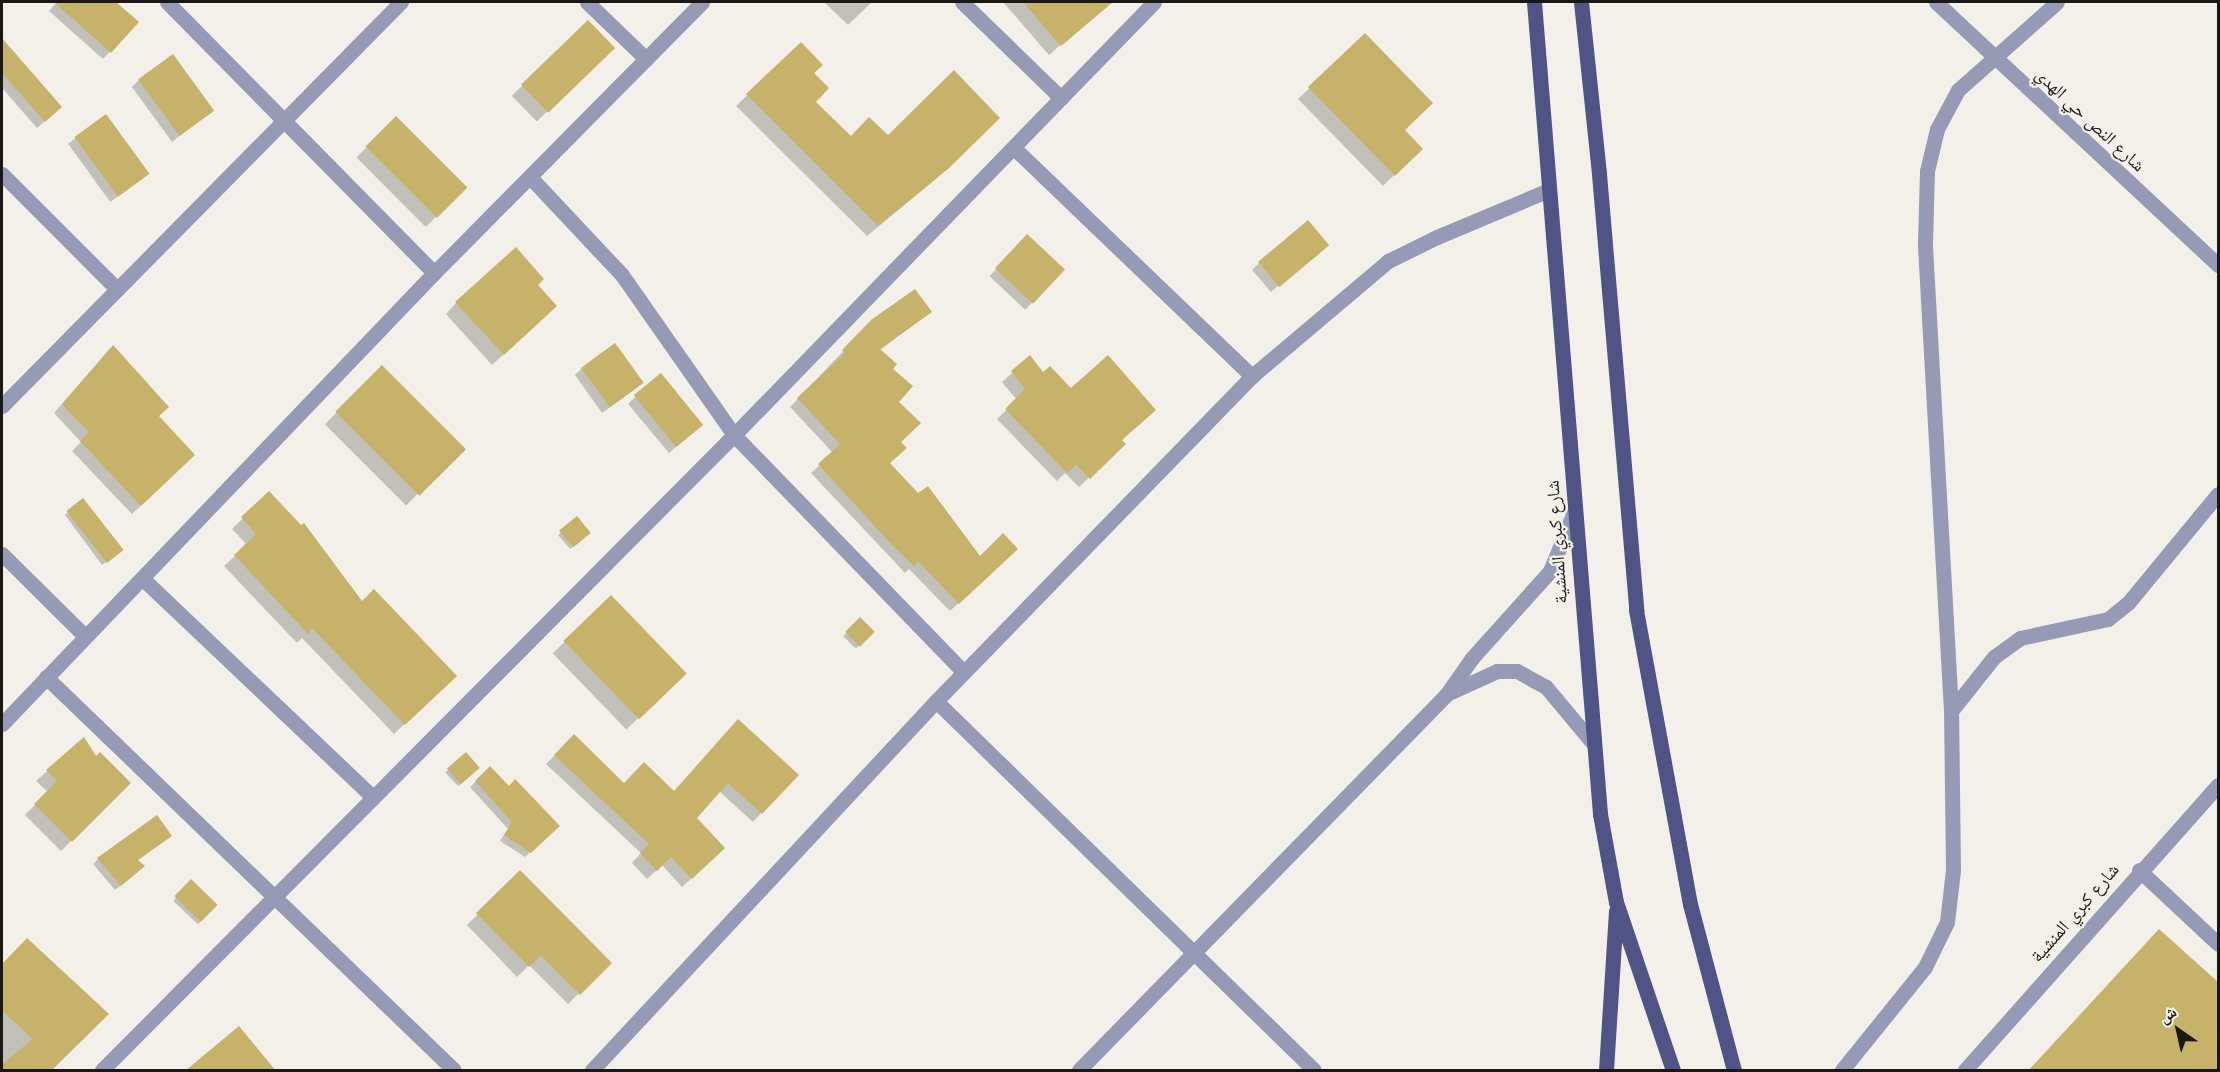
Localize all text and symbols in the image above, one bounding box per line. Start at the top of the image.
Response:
street label: شارع النص حي الهدي [2031,64,2149,176]
street label: شارع كبري المنشية [1542,480,1572,604]
street label: شارع كبري المنشية [2026,859,2124,967]
north arrow [2148,1000,2208,1060]
text: ش [2154,1000,2181,1029]

